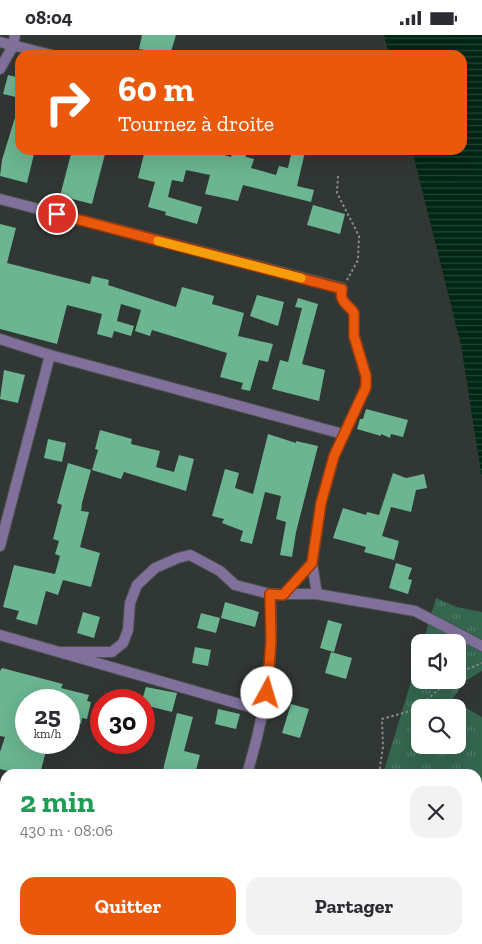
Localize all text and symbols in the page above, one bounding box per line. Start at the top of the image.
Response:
text: 08:04 [25,6,73,29]
text: 60 m [118,68,194,110]
icon: right [35,70,100,135]
text: Tournez à droite [118,110,274,137]
pin [36,193,78,235]
icon: arrive [43,200,71,228]
map controls [411,634,466,754]
button: sound [411,634,466,689]
position arrow [240,666,292,718]
speed limit sign: 30 [90,689,155,754]
button: search [411,699,466,754]
text: 25 [34,700,61,730]
text: km/h [34,727,61,741]
text: 2 min [20,784,95,820]
button: close [410,786,462,838]
text: 430 m · 08:06 [20,821,113,840]
button: Quitter [20,877,236,935]
button: Partager [246,877,462,935]

